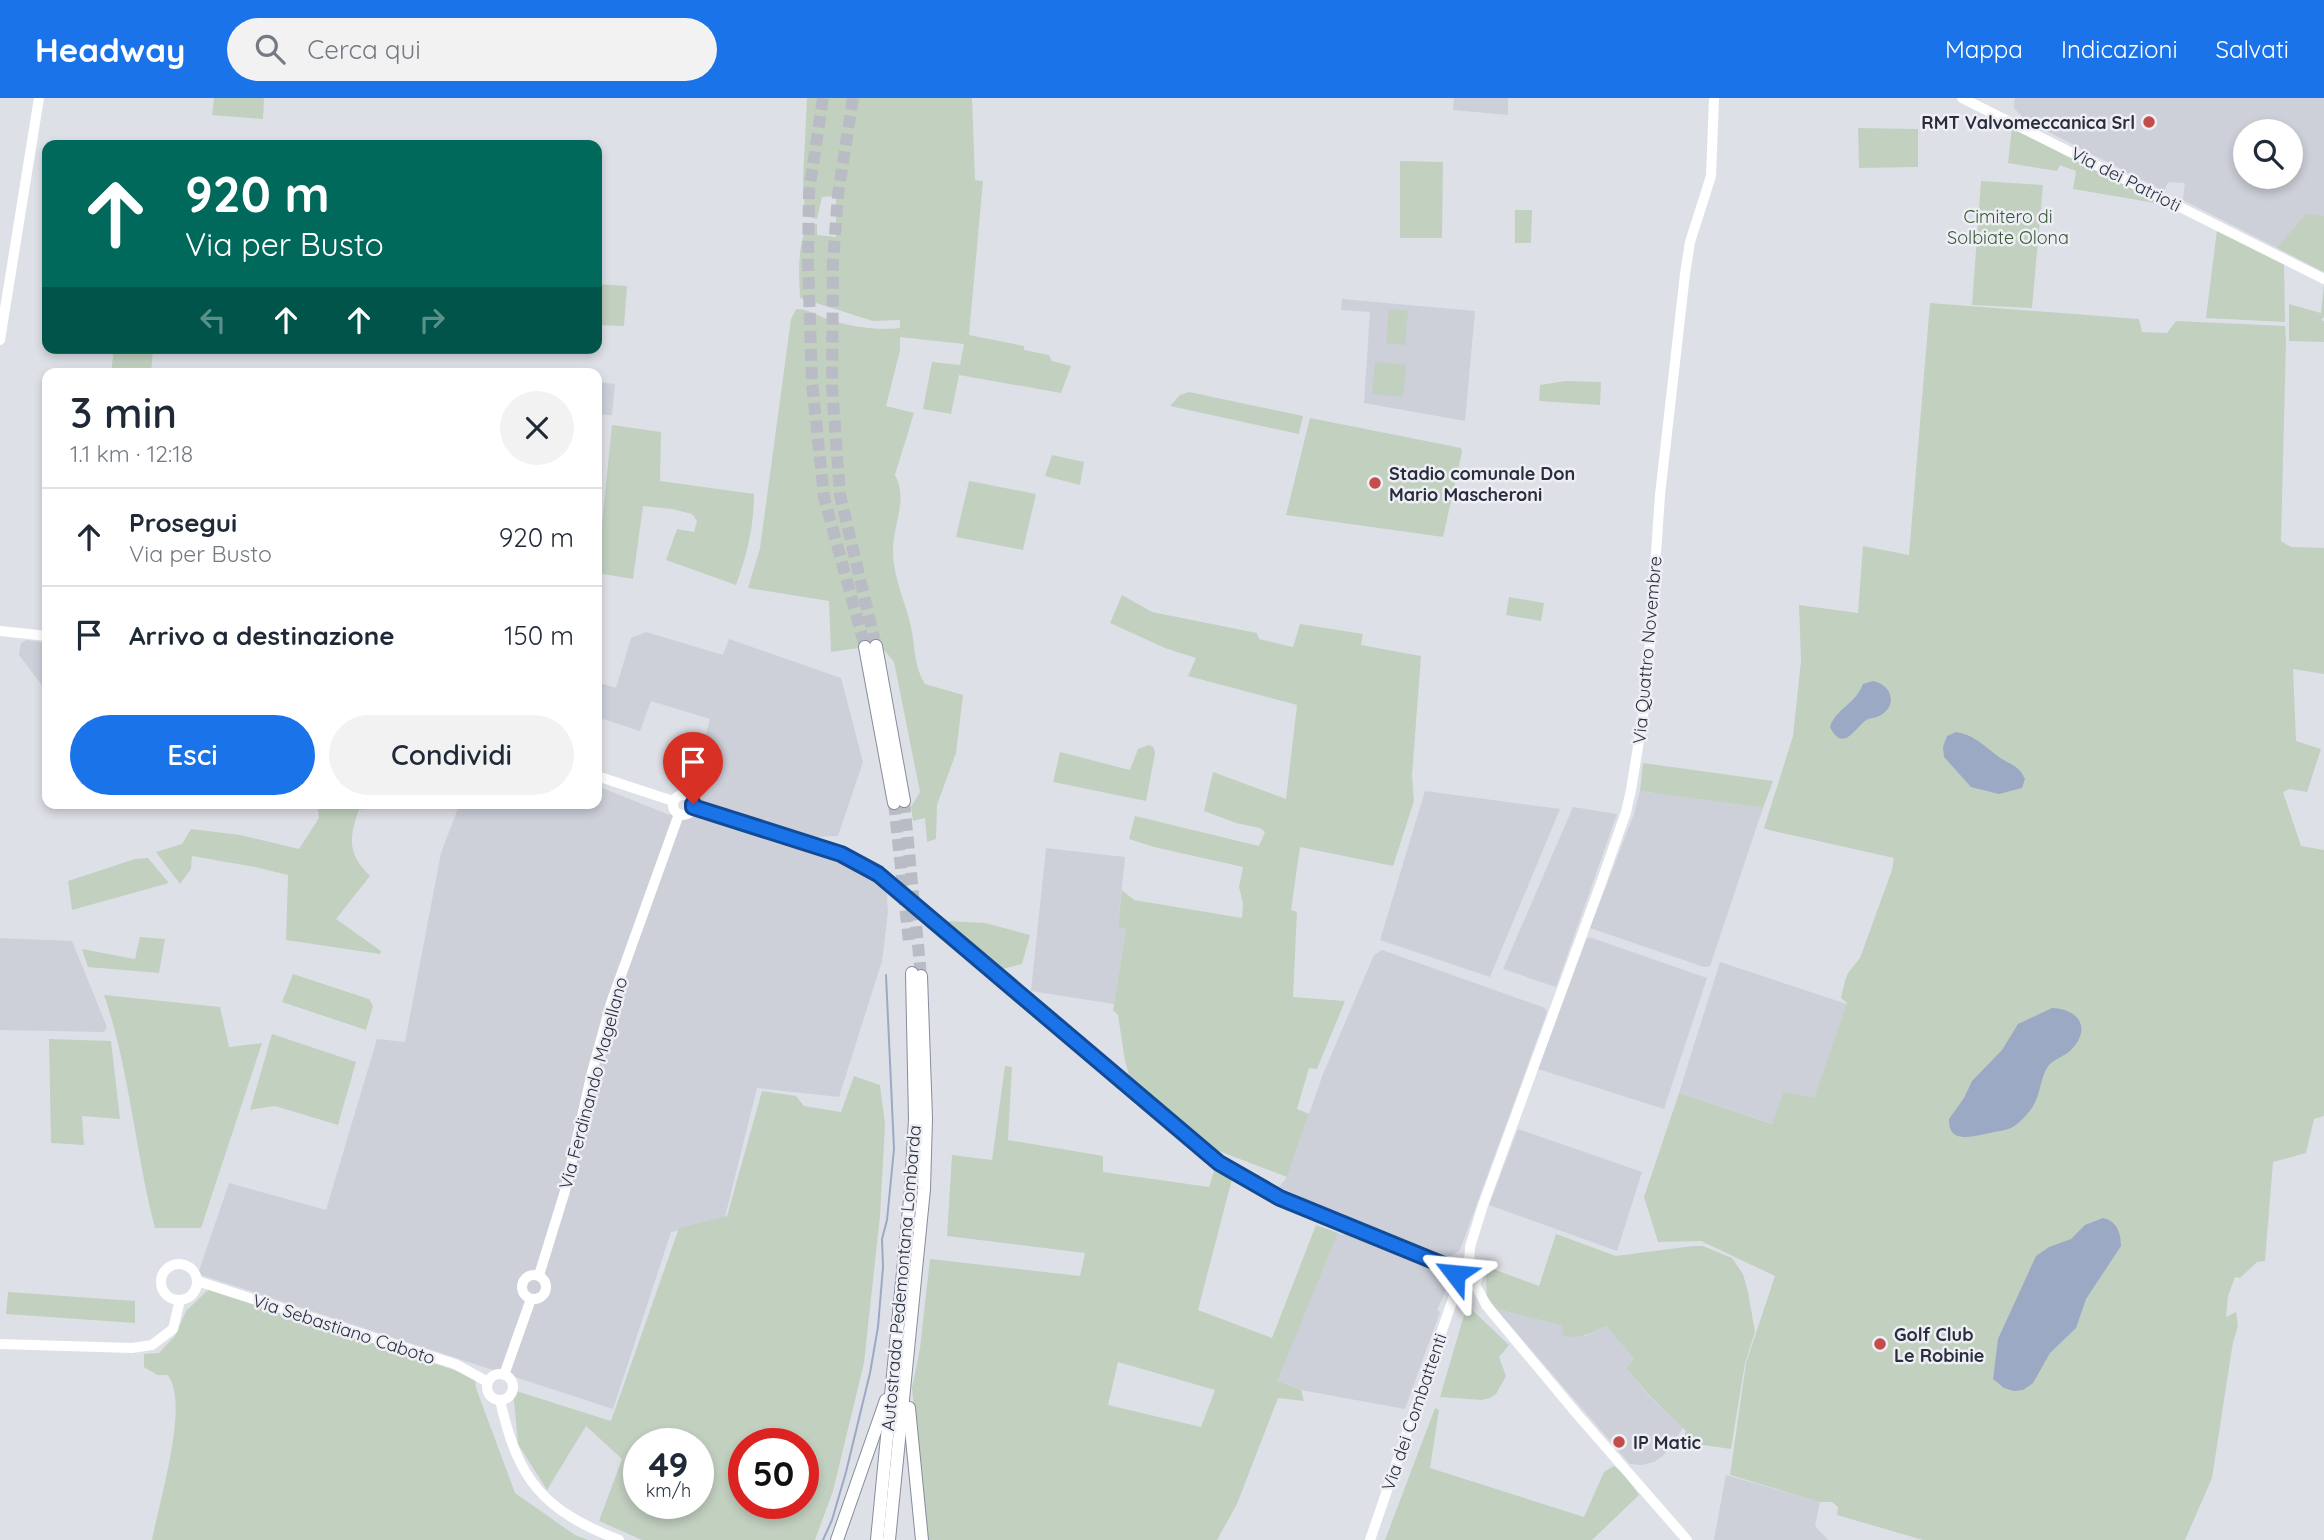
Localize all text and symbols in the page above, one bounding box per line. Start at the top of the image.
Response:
search box [227,18,717,81]
text: Headway [35,29,185,70]
icon: search [251,30,289,68]
text: Cerca qui [307,33,421,66]
text: Mappa [1945,34,2023,64]
text: Indicazioni [2061,34,2178,64]
text: Salvati [2216,34,2289,64]
place label: RMT Valvomeccanica Srl [1921,111,2135,134]
marker: RMT Valvomeccanica Srl [2141,114,2157,130]
map controls [2233,119,2303,189]
button: search [2233,119,2303,189]
street label: Via dei Patrioti [2067,141,2185,217]
text: 920 m [185,163,330,224]
icon: ahead [70,168,161,259]
park label: Cimitero di Solbiate Olona [1947,205,2069,249]
text: Via per Busto [185,224,384,264]
icon: left [194,301,232,339]
icon: ahead [267,301,305,339]
icon: ahead [340,301,378,339]
icon: right [413,301,451,339]
text: 3 min [70,386,177,439]
button: close [500,391,574,465]
text: 1.1 km · 12:18 [70,439,193,468]
place label: Stadio comunale Don Mario Mascheroni [1389,462,1575,506]
marker: Stadio comunale Don Mario Mascheroni [1367,475,1383,491]
text: Prosegui [129,506,237,539]
icon: ahead [70,518,108,556]
text: 920 m [499,521,574,554]
text: Via per Busto [129,539,272,568]
street label: Via Quattro Novembre [1627,555,1667,745]
icon: arrive [70,616,108,654]
text: Arrivo a destinazione [129,619,395,652]
text: 150 m [504,619,574,652]
button: Esci [70,715,315,795]
button: Condividi [329,715,574,795]
pin [663,732,723,804]
icon: arrive [674,743,712,781]
street label: Via Ferdinando Magellano [554,974,632,1192]
street label: Autostrada Pedemontana Lombarda [876,1124,926,1432]
position arrow [1418,1237,1492,1311]
street label: Via Sebastiano Caboto [250,1289,438,1369]
place label: Golf Club Le Robinie [1894,1323,1984,1367]
street label: Via dei Combattenti [1376,1330,1452,1494]
marker: Golf Club Le Robinie [1872,1336,1888,1352]
speed limit sign: 50 [728,1428,819,1519]
place label: IP Matic [1633,1431,1701,1454]
marker: IP Matic [1611,1434,1627,1450]
text: 49 [649,1442,688,1486]
text: km/h [646,1479,691,1502]

